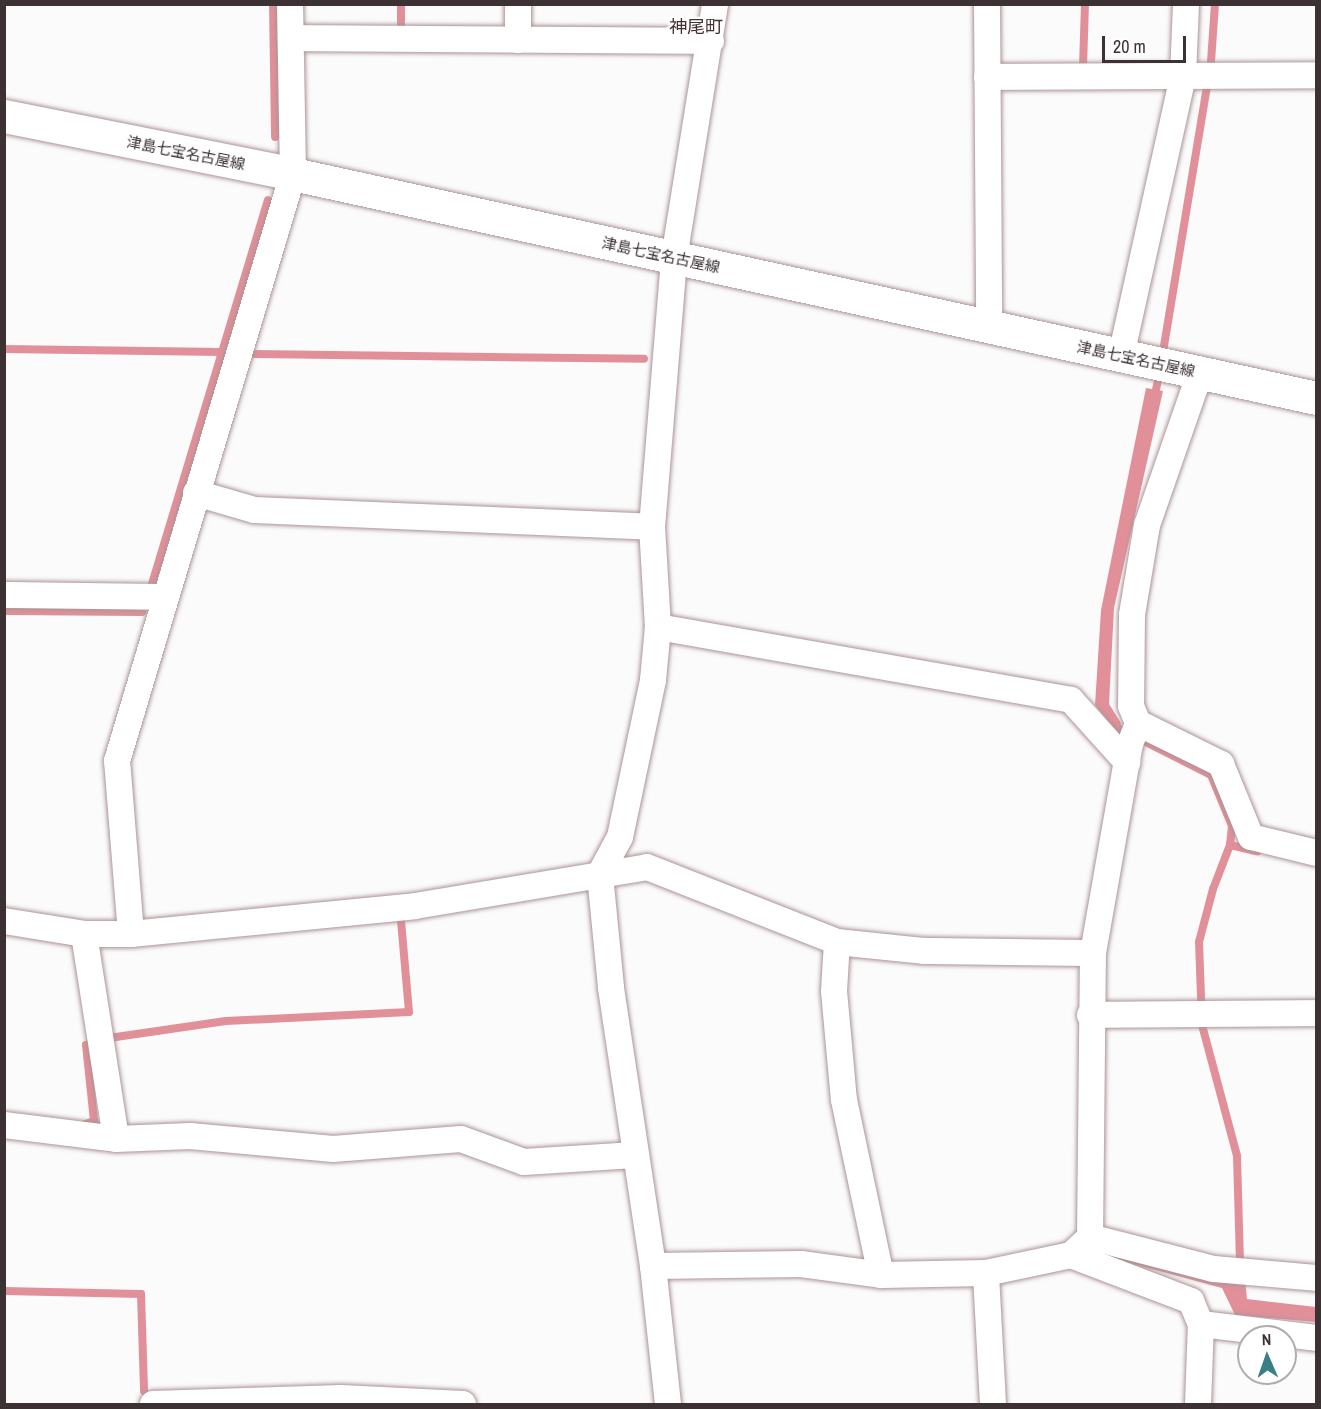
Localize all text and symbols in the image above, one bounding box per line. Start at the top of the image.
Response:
district label: 神尾町 [669,16,723,38]
scale bar [1105,24,1189,62]
text: 20 m [1113,34,1146,59]
street label: 津島七宝名古屋線 [125,133,247,173]
street label: 津島七宝名古屋線 [600,234,722,276]
street label: 津島七宝名古屋線 [1075,338,1197,380]
north arrow [1237,1325,1297,1385]
text: N [1261,1328,1272,1350]

